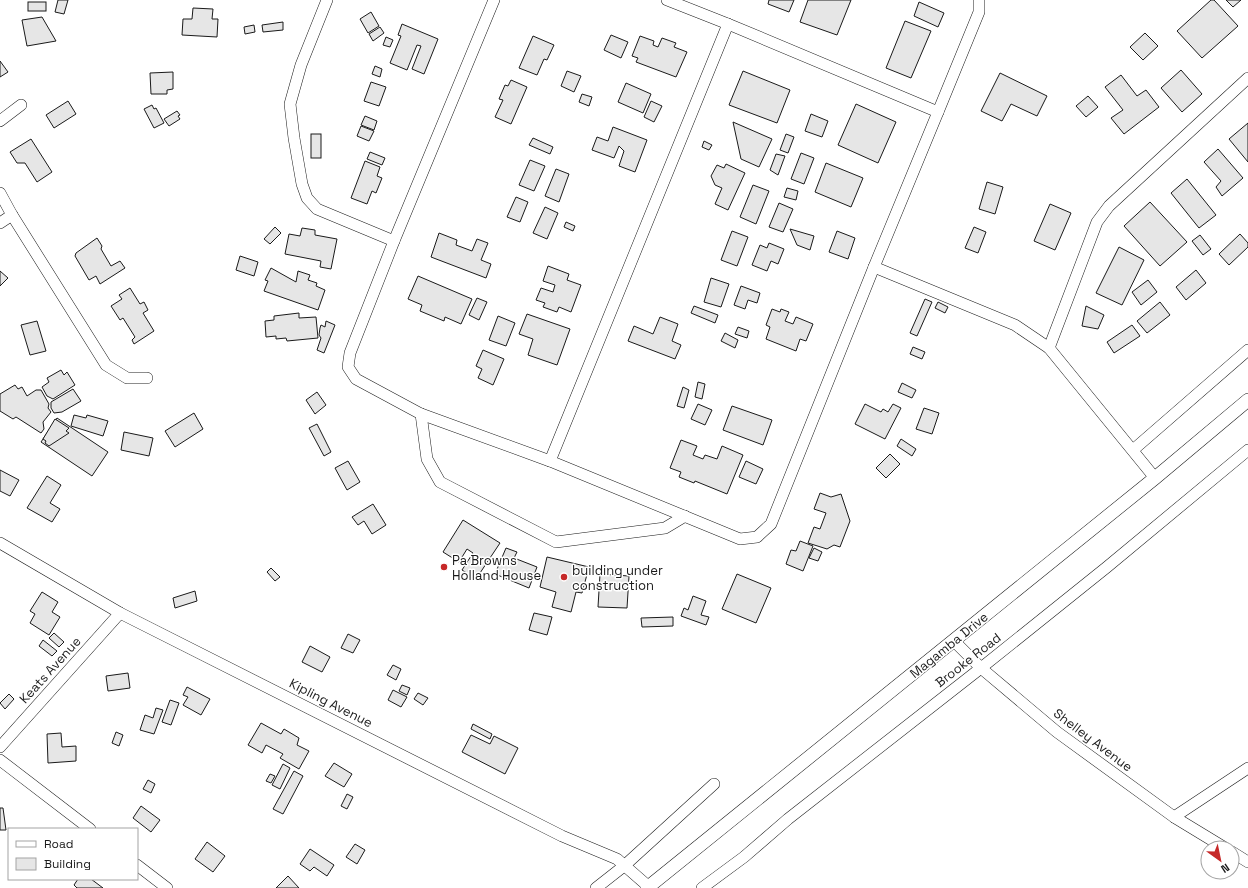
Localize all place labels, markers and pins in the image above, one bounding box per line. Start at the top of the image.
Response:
place label: Pa Browns Holland House [452,552,541,584]
marker: Pa Browns Holland House [439,562,449,572]
place label: building under construction [572,562,663,594]
marker: building under construction [559,572,569,582]

